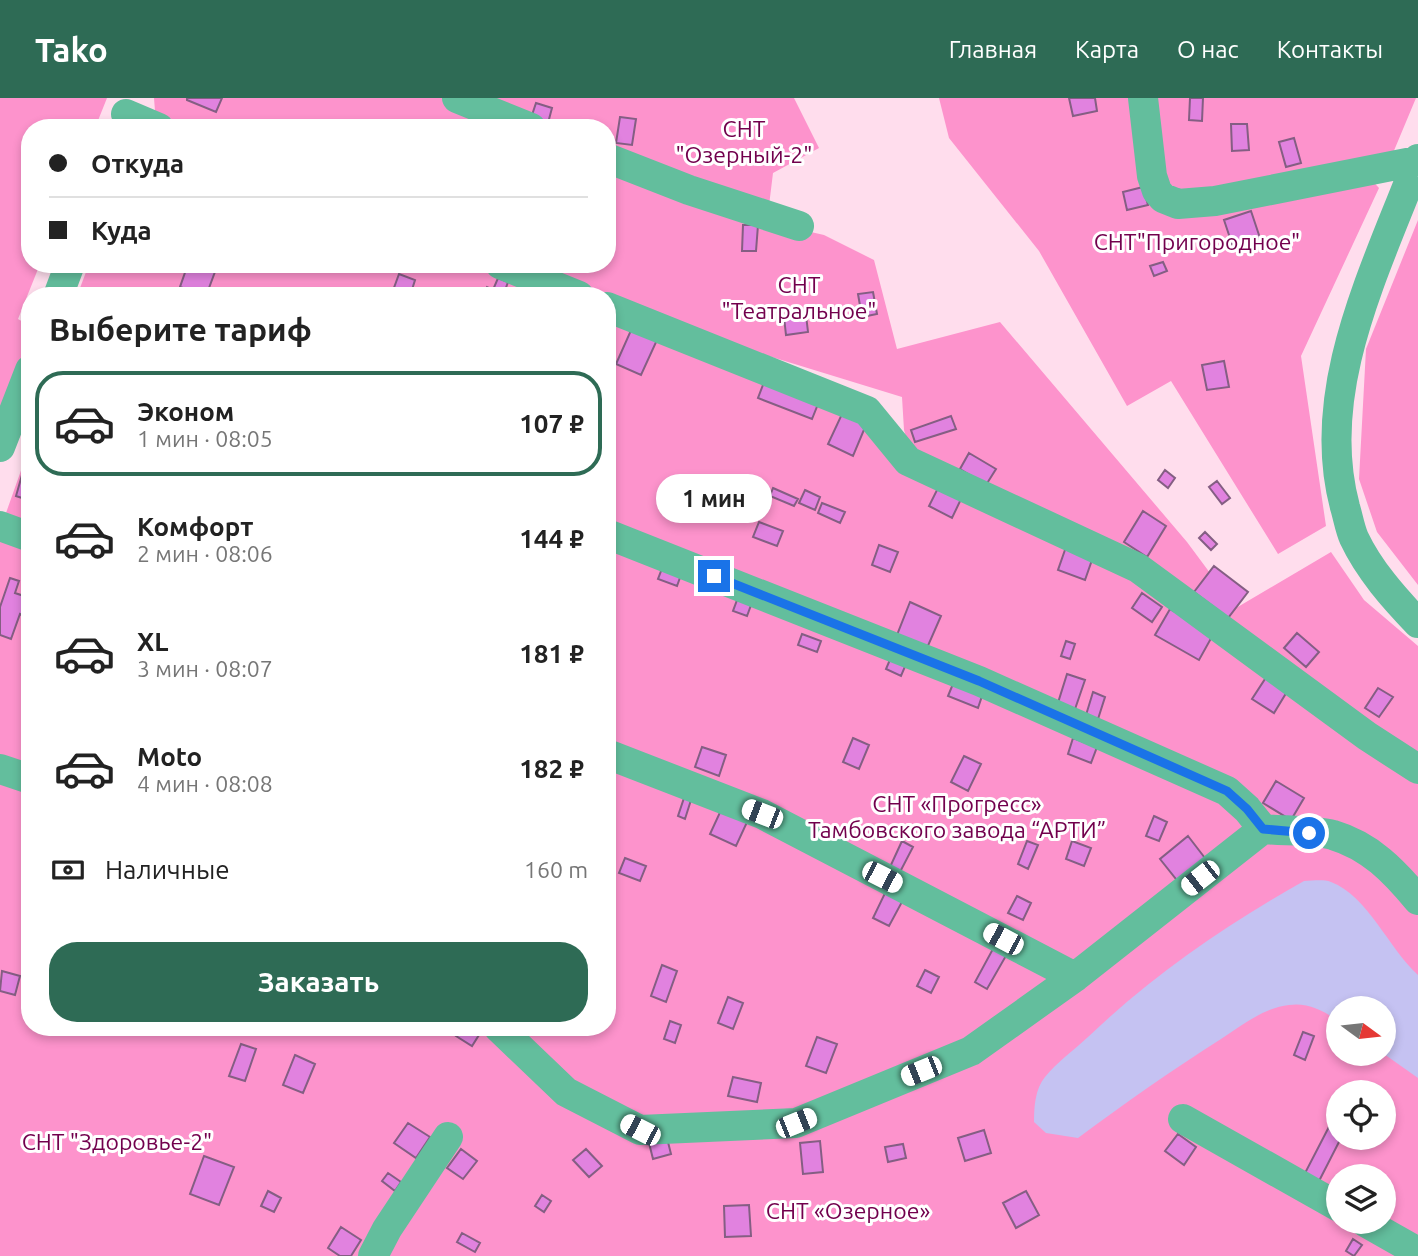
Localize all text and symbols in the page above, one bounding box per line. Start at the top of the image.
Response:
text: Tako [35,31,108,68]
text: Главная [949,36,1037,63]
text: Карта [1075,36,1139,63]
text: О нас [1177,36,1239,63]
text: Контакты [1277,36,1383,63]
park label: СНТ "Озерный-2" [676,116,812,167]
text: Откуда [91,149,184,178]
text: Куда [91,216,152,245]
park label: СНТ"Пригородное" [1094,229,1300,254]
park label: СНТ "Театральное" [722,272,876,323]
text: Выберите тариф [49,311,312,347]
icon: car [53,392,116,455]
text: Эконом [137,397,234,426]
text: 107 ₽ [519,409,584,438]
text: 1 мин · 08:05 [137,426,273,451]
callout: 1 мин [656,475,772,524]
text: 1 мин [682,486,746,511]
icon: car [53,507,116,570]
text: Комфорт [137,512,253,541]
text: 144 ₽ [519,524,584,553]
text: 2 мин · 08:06 [137,541,273,566]
route end [698,560,730,592]
icon: car [53,622,116,685]
text: XL [137,627,168,656]
text: 181 ₽ [519,639,584,668]
text: 3 мин · 08:07 [137,656,273,681]
icon: car [53,737,116,800]
text: Moto [137,742,202,771]
text: 182 ₽ [519,754,584,783]
text: 4 мин · 08:08 [137,771,273,796]
park label: СНТ «Прогресс» Тамбовского завода “АРТИ” [808,791,1106,842]
car [739,797,786,831]
route start [1293,817,1325,849]
icon: cash [49,851,87,889]
text: Наличные [105,855,230,884]
text: 160 m [524,857,588,882]
car [1177,857,1224,899]
car [859,858,906,896]
car [980,920,1027,958]
button: Заказать [49,942,588,1022]
north arrow [1326,996,1396,1066]
map controls [1326,996,1396,1234]
car [898,1053,945,1089]
button: locate [1326,1080,1396,1150]
car [773,1105,820,1141]
car [617,1111,664,1149]
park label: СНТ "Здоровье-2" [22,1129,212,1154]
button: layers [1326,1164,1396,1234]
park label: СНТ «Озерное» [766,1198,930,1223]

